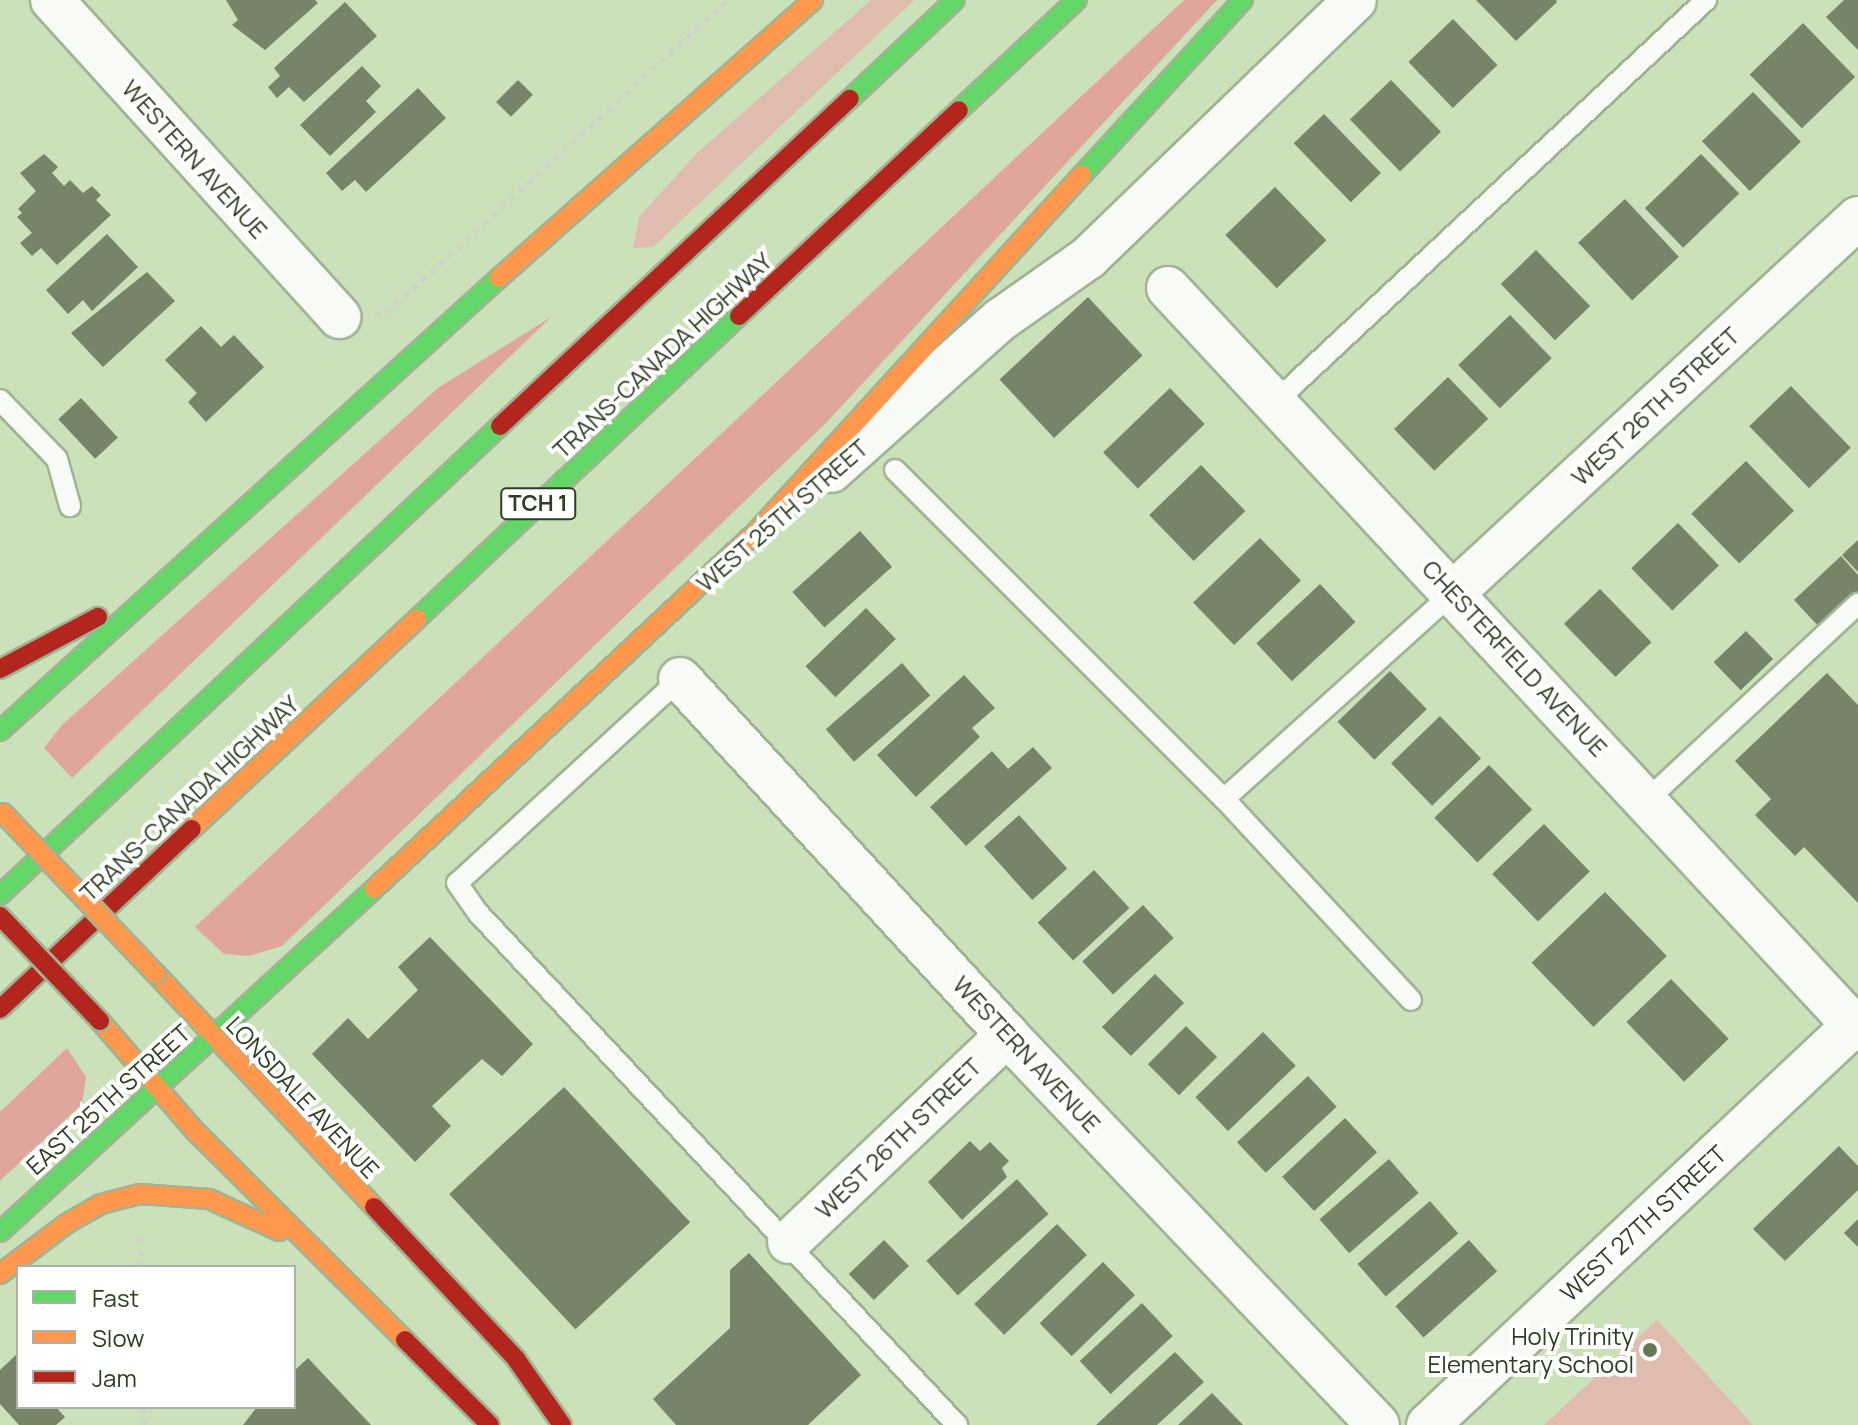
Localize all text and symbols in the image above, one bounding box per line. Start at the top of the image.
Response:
street label: WESTERN AVENUE [116,74,274,244]
street label: TRANS-CANADA HIGHWAY [547,246,777,464]
street label: WEST 26TH STREET [1565,321,1745,491]
street label: WEST 25TH STREET [690,432,874,598]
road number: TCH 1 [500,486,576,522]
street label: CHESTERFIELD AVENUE [1417,554,1613,762]
street label: TRANS-CANADA HIGHWAY [74,689,304,907]
street label: WESTERN AVENUE [947,970,1107,1138]
street label: LONSDALE AVENUE [221,1010,385,1184]
street label: EAST 25TH STREET [20,1018,196,1180]
street label: WEST 26TH STREET [809,1051,987,1225]
street label: WEST 27TH STREET [1554,1139,1732,1307]
legend [16,1265,296,1409]
text: Fast [92,1281,139,1314]
text: Slow [92,1321,145,1354]
place label: Holy Trinity Elementary School [1428,1322,1634,1378]
marker: Holy Trinity Elementary School [1641,1341,1659,1359]
text: Jam [92,1361,137,1394]

